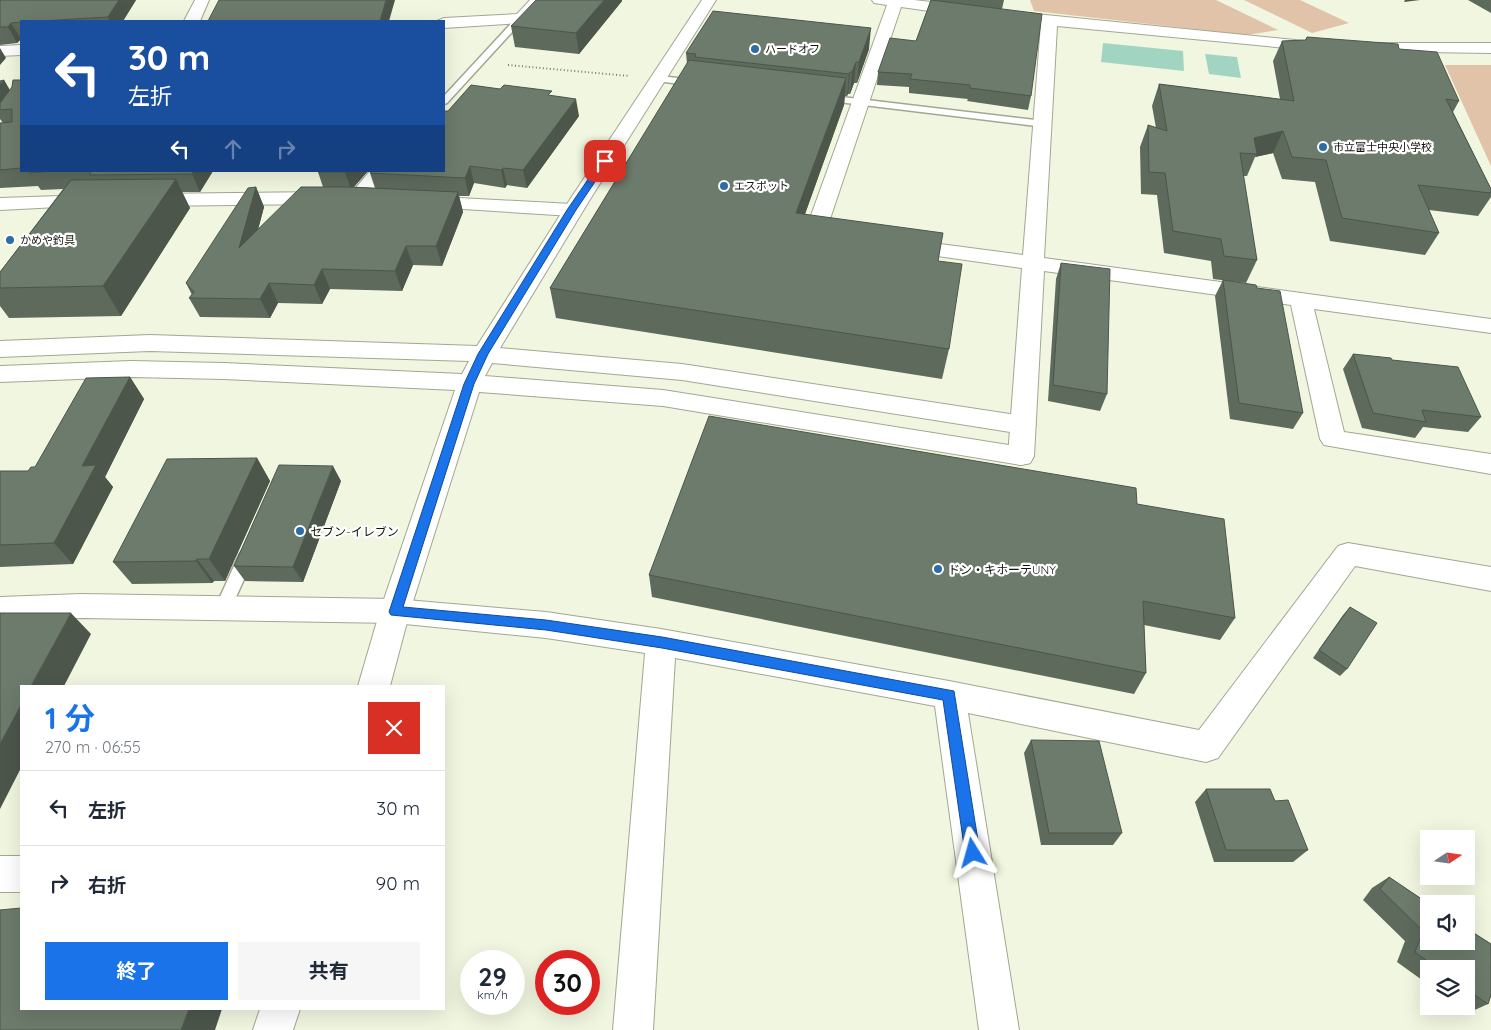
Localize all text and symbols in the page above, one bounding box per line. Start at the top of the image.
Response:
text: 30 m [128,35,210,79]
icon: left [45,40,110,105]
place label: ハードオフ [765,42,820,56]
marker: ハードオフ [749,43,761,55]
text: 左折 [128,82,172,110]
icon: left [166,135,194,163]
icon: ahead [219,135,247,163]
icon: right [272,135,300,163]
pin [584,140,626,182]
place label: 市立富士中央小学校 [1333,140,1432,154]
marker: 市立富士中央小学校 [1317,141,1329,153]
icon: arrive [591,147,619,175]
place label: エスポット [734,179,789,193]
marker: エスポット [718,180,730,192]
place label: かめや釣具 [20,233,75,247]
marker: かめや釣具 [4,234,16,246]
place label: セブン-イレブン [310,524,399,539]
marker: セブン-イレブン [294,525,306,537]
place label: ドン・キホーテUNY [948,562,1056,577]
marker: ドン・キホーテUNY [932,563,944,575]
text: 1 分 [45,699,95,737]
button: close [368,702,420,754]
text: 270 m · 06:55 [45,737,141,757]
icon: left [45,794,73,822]
text: 30 m [376,796,420,820]
text: 左折 [88,798,126,822]
position arrow [946,826,998,878]
north arrow [1420,830,1475,885]
map controls [1420,830,1475,1015]
icon: right [45,869,73,897]
text: 90 m [376,871,420,895]
text: 右折 [88,873,126,897]
button: sound [1420,895,1475,950]
button: 終了 [45,942,228,1000]
button: 共有 [238,942,420,1000]
speed limit sign: 30 [535,950,600,1015]
button: layers [1420,960,1475,1015]
text: 29 [478,961,507,992]
text: km/h [477,987,508,1002]

